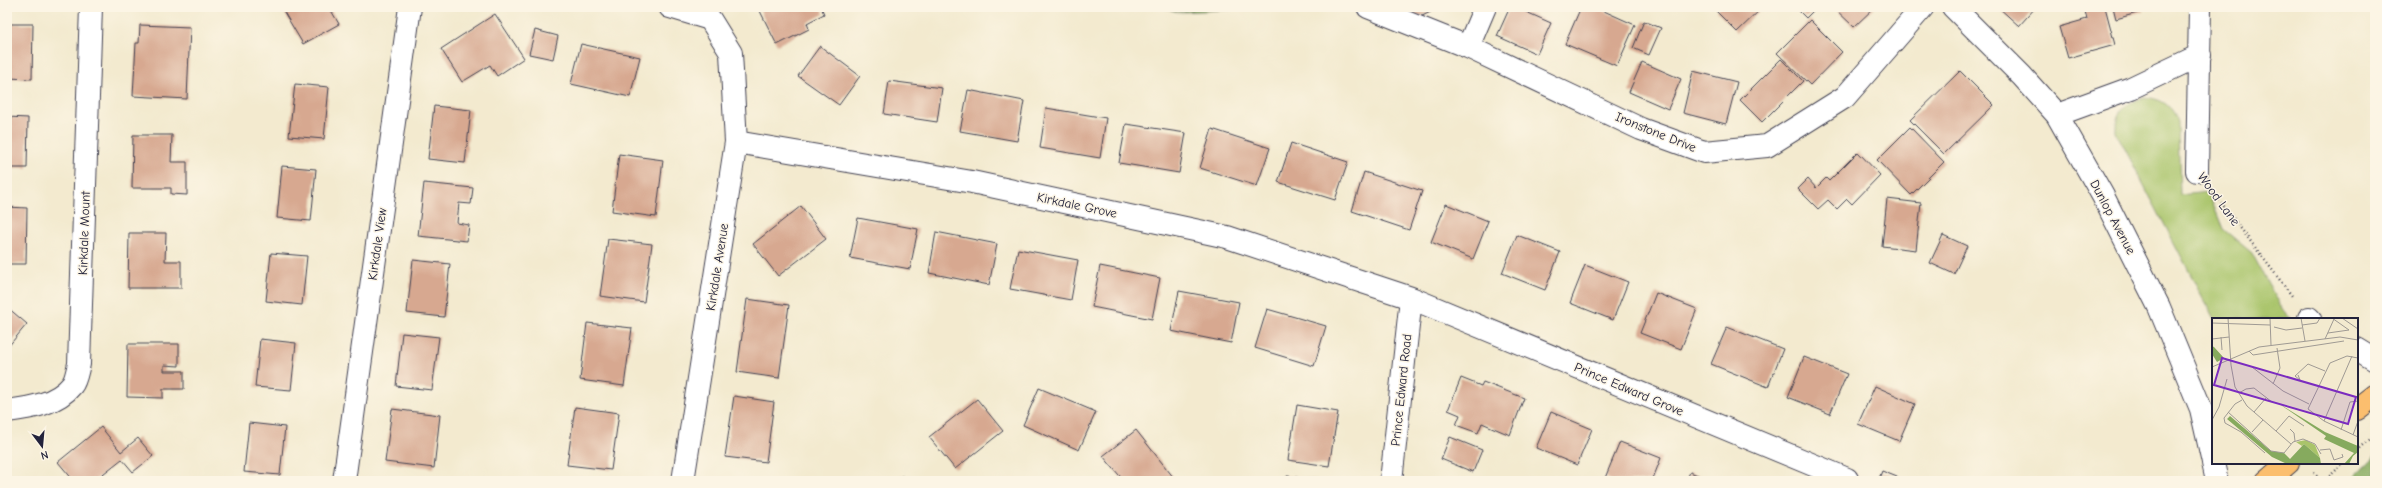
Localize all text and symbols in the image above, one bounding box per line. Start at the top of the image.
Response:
street label: Ironstone Drive [1613,109,1699,155]
street label: Wood Lane [2195,169,2244,229]
street label: Dunlop Avenue [2087,177,2139,257]
street label: Kirkdale Mount [75,189,93,275]
street label: Kirkdale Grove [1036,189,1119,221]
street label: Kirkdale View [364,207,390,281]
street label: Kirkdale Avenue [703,222,731,312]
inset map [2212,318,2358,464]
street label: Prince Edward Road [1388,333,1414,447]
street label: Prince Edward Grove [1572,359,1686,419]
north arrow [22,426,62,466]
text: N [39,448,50,462]

